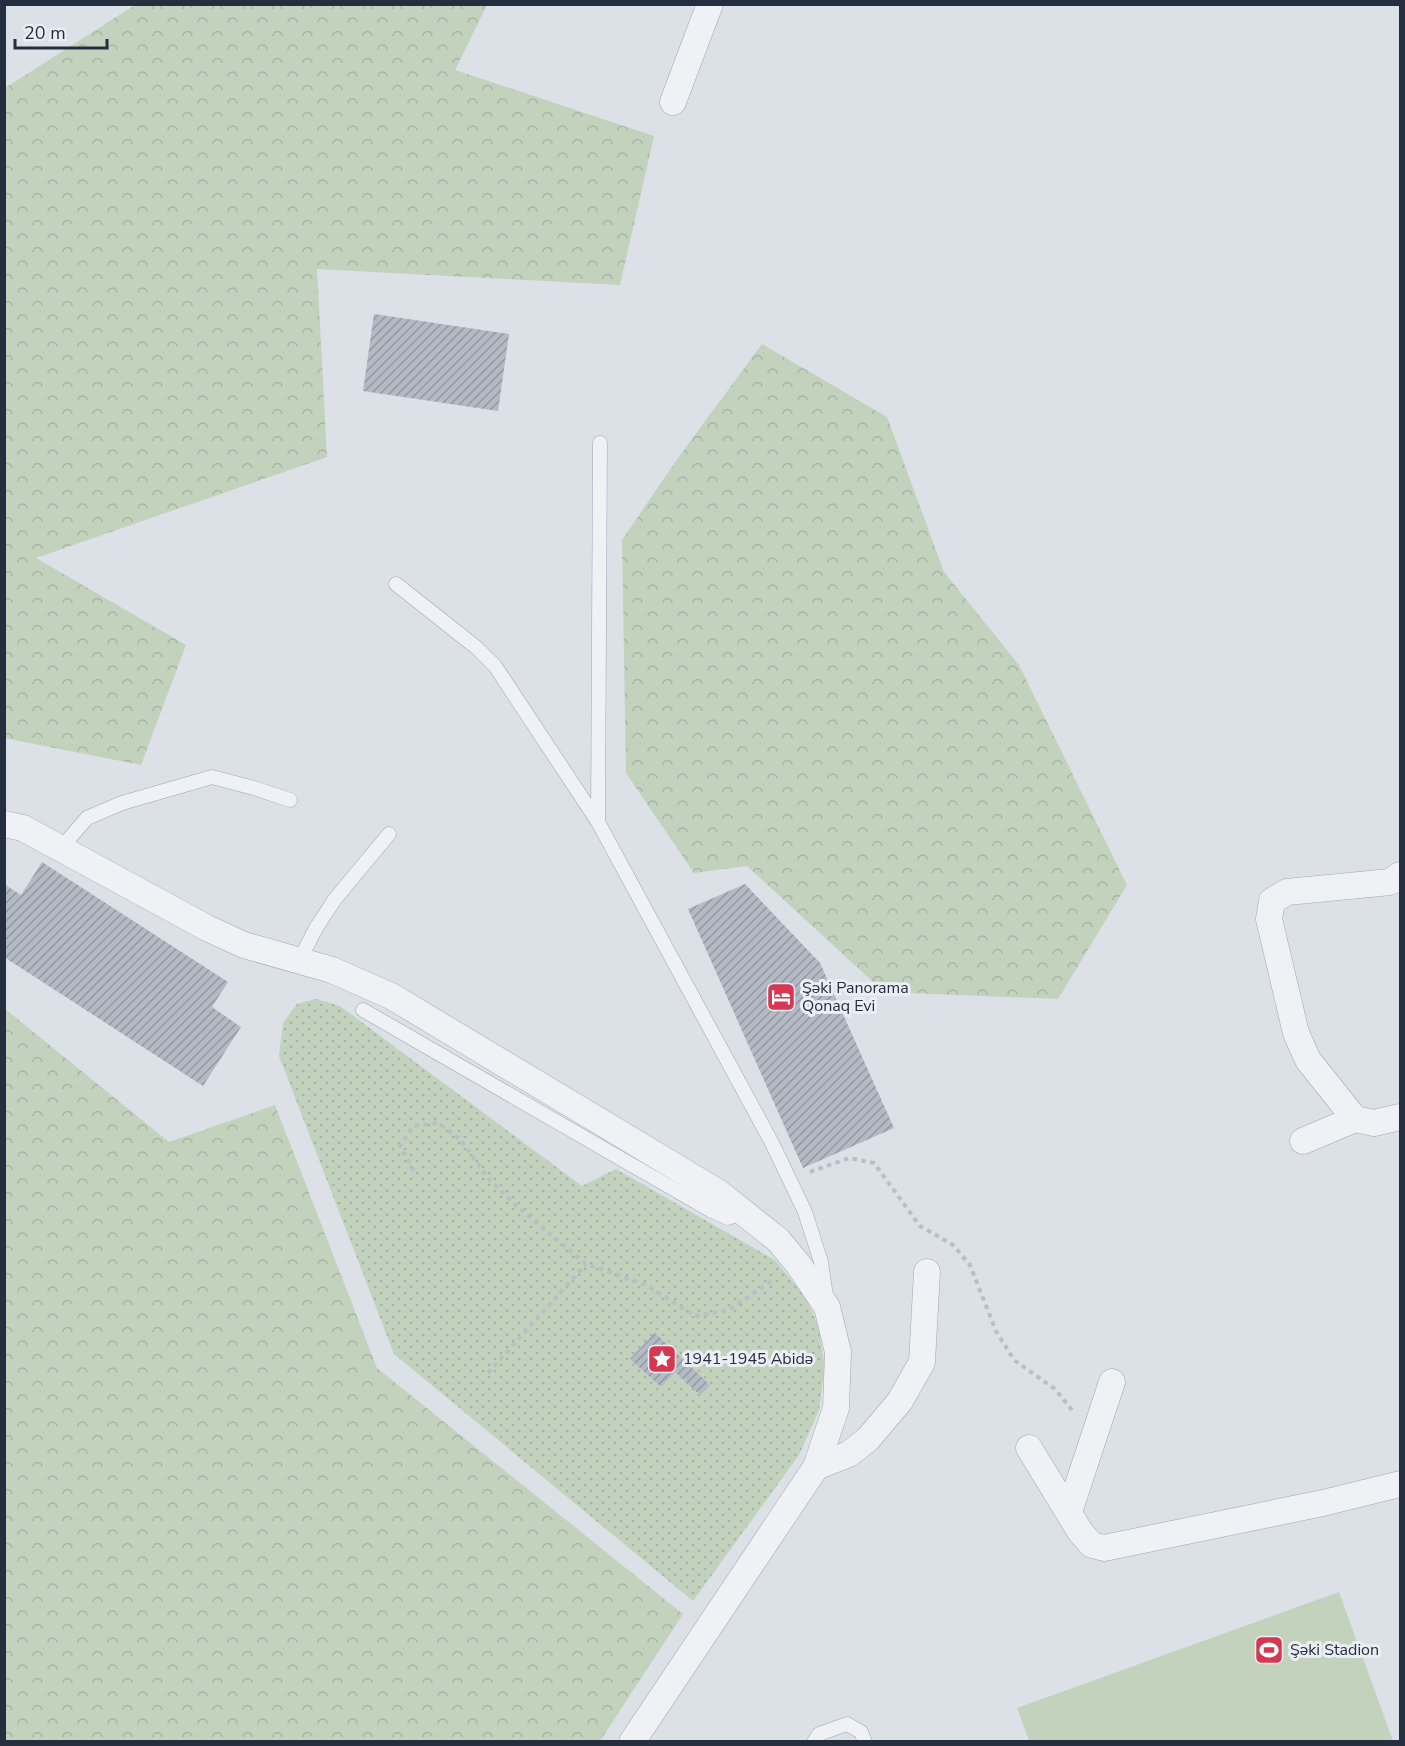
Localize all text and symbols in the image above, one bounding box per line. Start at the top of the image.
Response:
scale bar [15,12,106,50]
text: 20 m [24,21,66,45]
place label: Şəki Panorama Qonaq Evi [802,977,909,1017]
hotel icon: Şəki Panorama Qonaq Evi [765,981,797,1013]
place icon: 1941-1945 Abidə [646,1343,678,1375]
place label: 1941-1945 Abidə [683,1348,813,1370]
sports icon: Şəki Stadion [1253,1634,1285,1666]
place label: Şəki Stadion [1290,1639,1379,1661]

